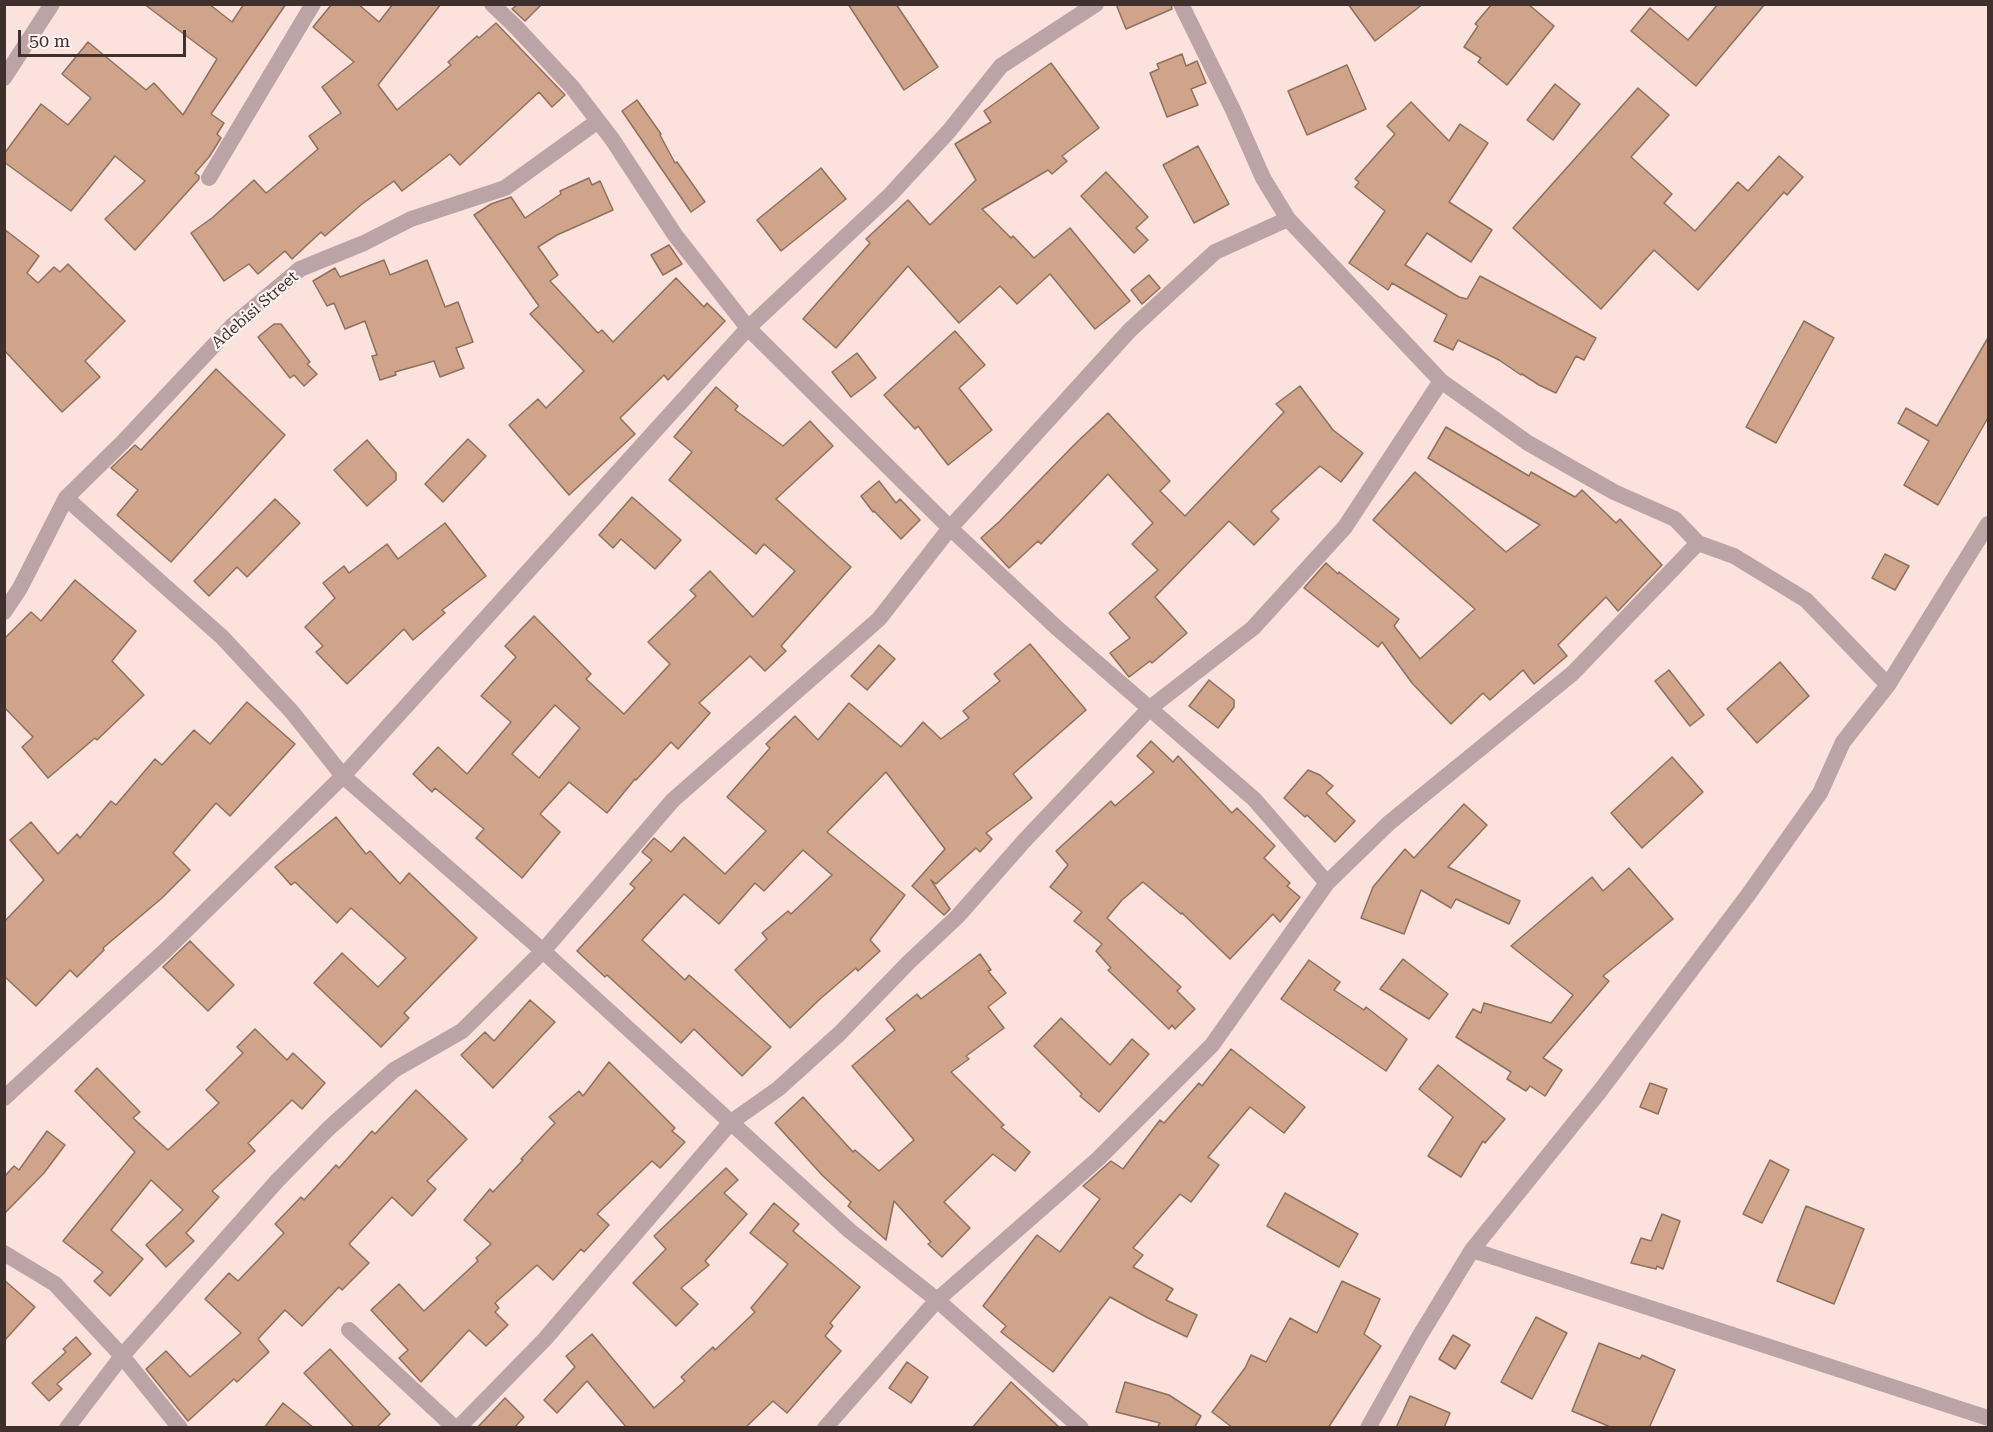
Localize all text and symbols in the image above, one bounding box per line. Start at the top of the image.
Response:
scale bar [21,18,189,56]
text: 50 m [29,30,70,51]
street label: Adebisi Street [208,267,302,353]

